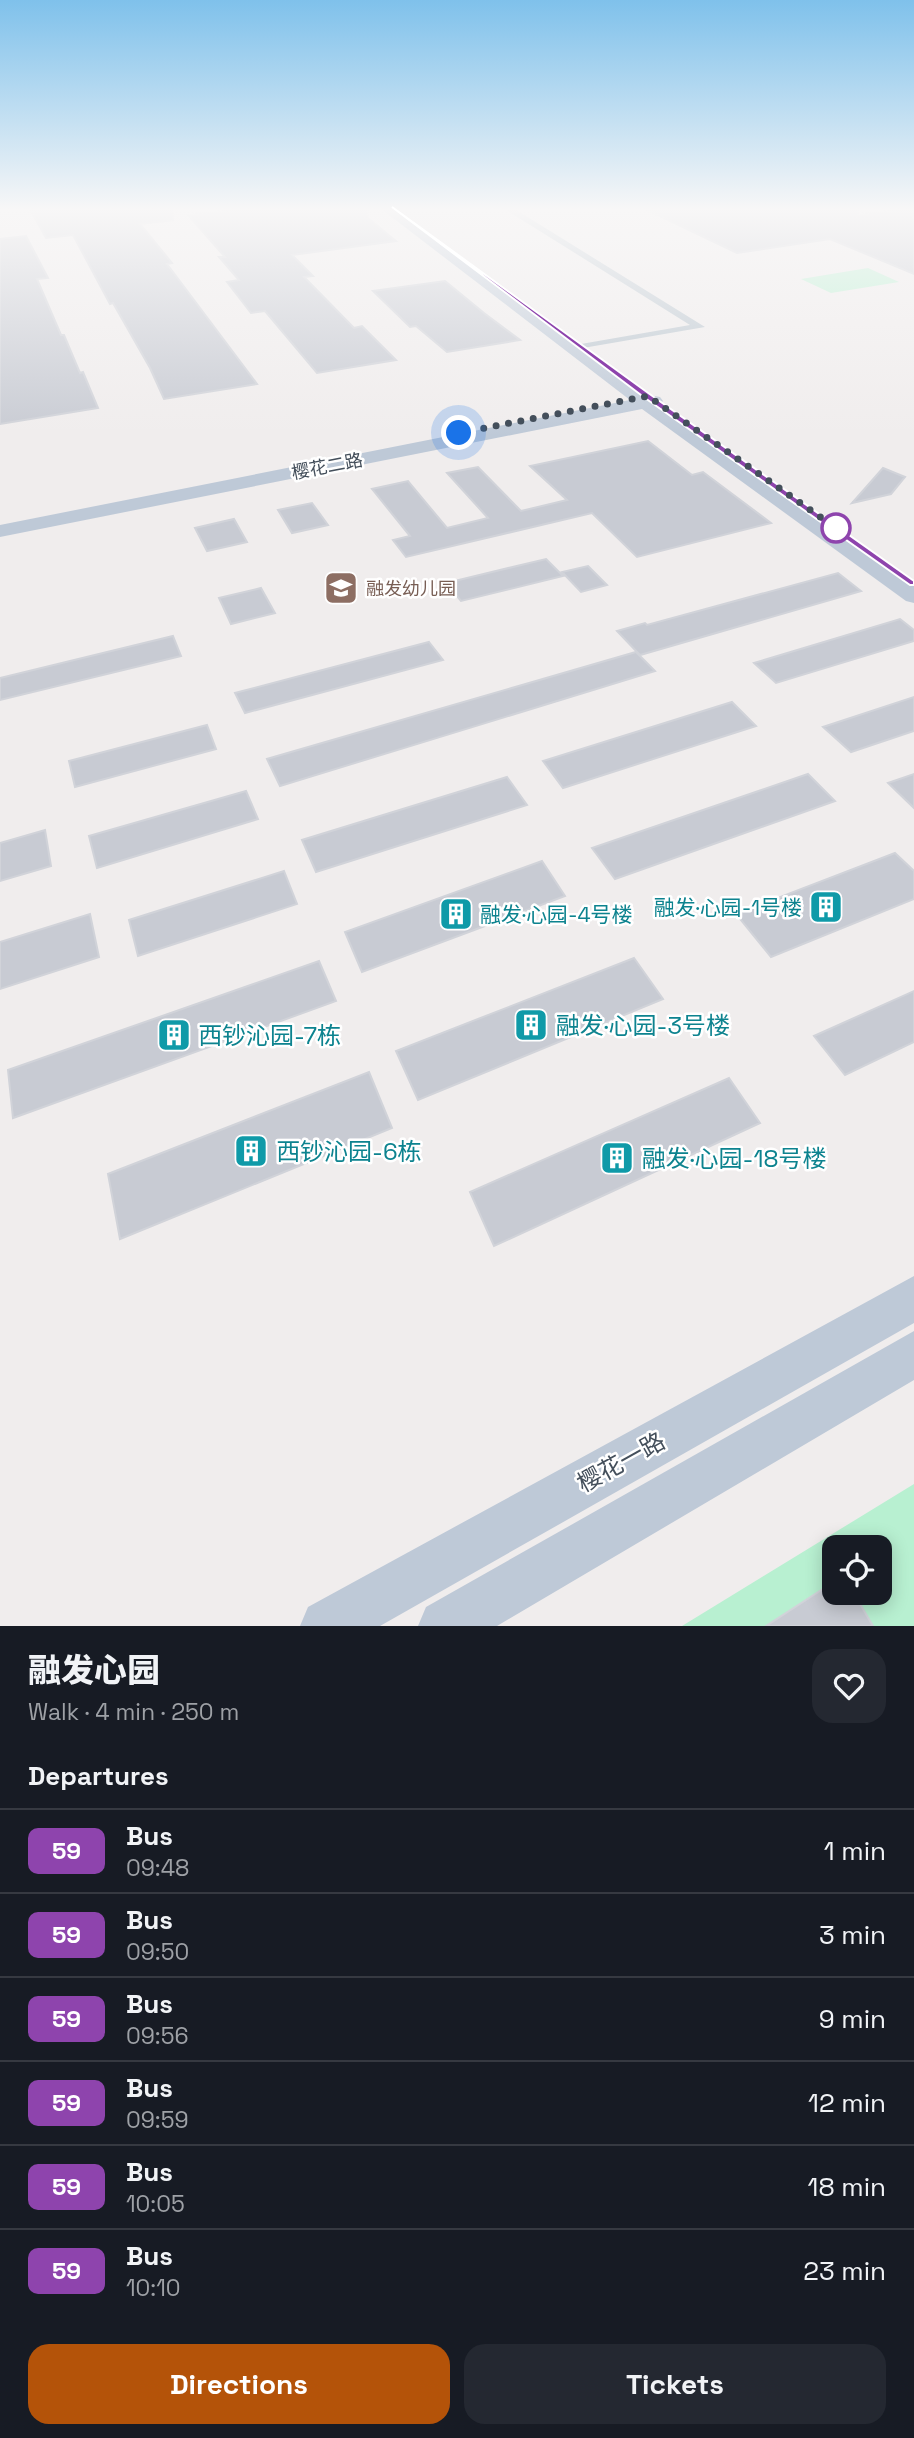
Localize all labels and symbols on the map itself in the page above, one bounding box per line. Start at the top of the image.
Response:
your location [441,415,476,450]
street label: 樱花二路 [289,448,365,484]
unlabelled marker [821,513,851,543]
school or university icon: 融发幼儿园 [322,569,360,607]
place label: 融发幼儿园 [366,577,456,600]
building icon: 融发·心园-1号楼 [807,888,845,926]
place label: 融发·心园-1号楼 [654,894,802,921]
building icon: 融发·心园-4号楼 [437,895,475,933]
place label: 融发·心园-4号楼 [480,901,633,928]
building icon: 融发·心园-3号楼 [512,1006,550,1044]
place label: 融发·心园-3号楼 [556,1010,730,1041]
building icon: 西钞沁园-7栋 [155,1016,193,1054]
place label: 西钞沁园-7栋 [198,1020,341,1051]
building icon: 西钞沁园-6栋 [232,1132,270,1170]
place label: 西钞沁园-6栋 [276,1136,422,1167]
building icon: 融发·心园-18号楼 [598,1139,636,1177]
place label: 融发·心园-18号楼 [642,1143,826,1174]
street label: 樱花一路 [572,1425,670,1499]

